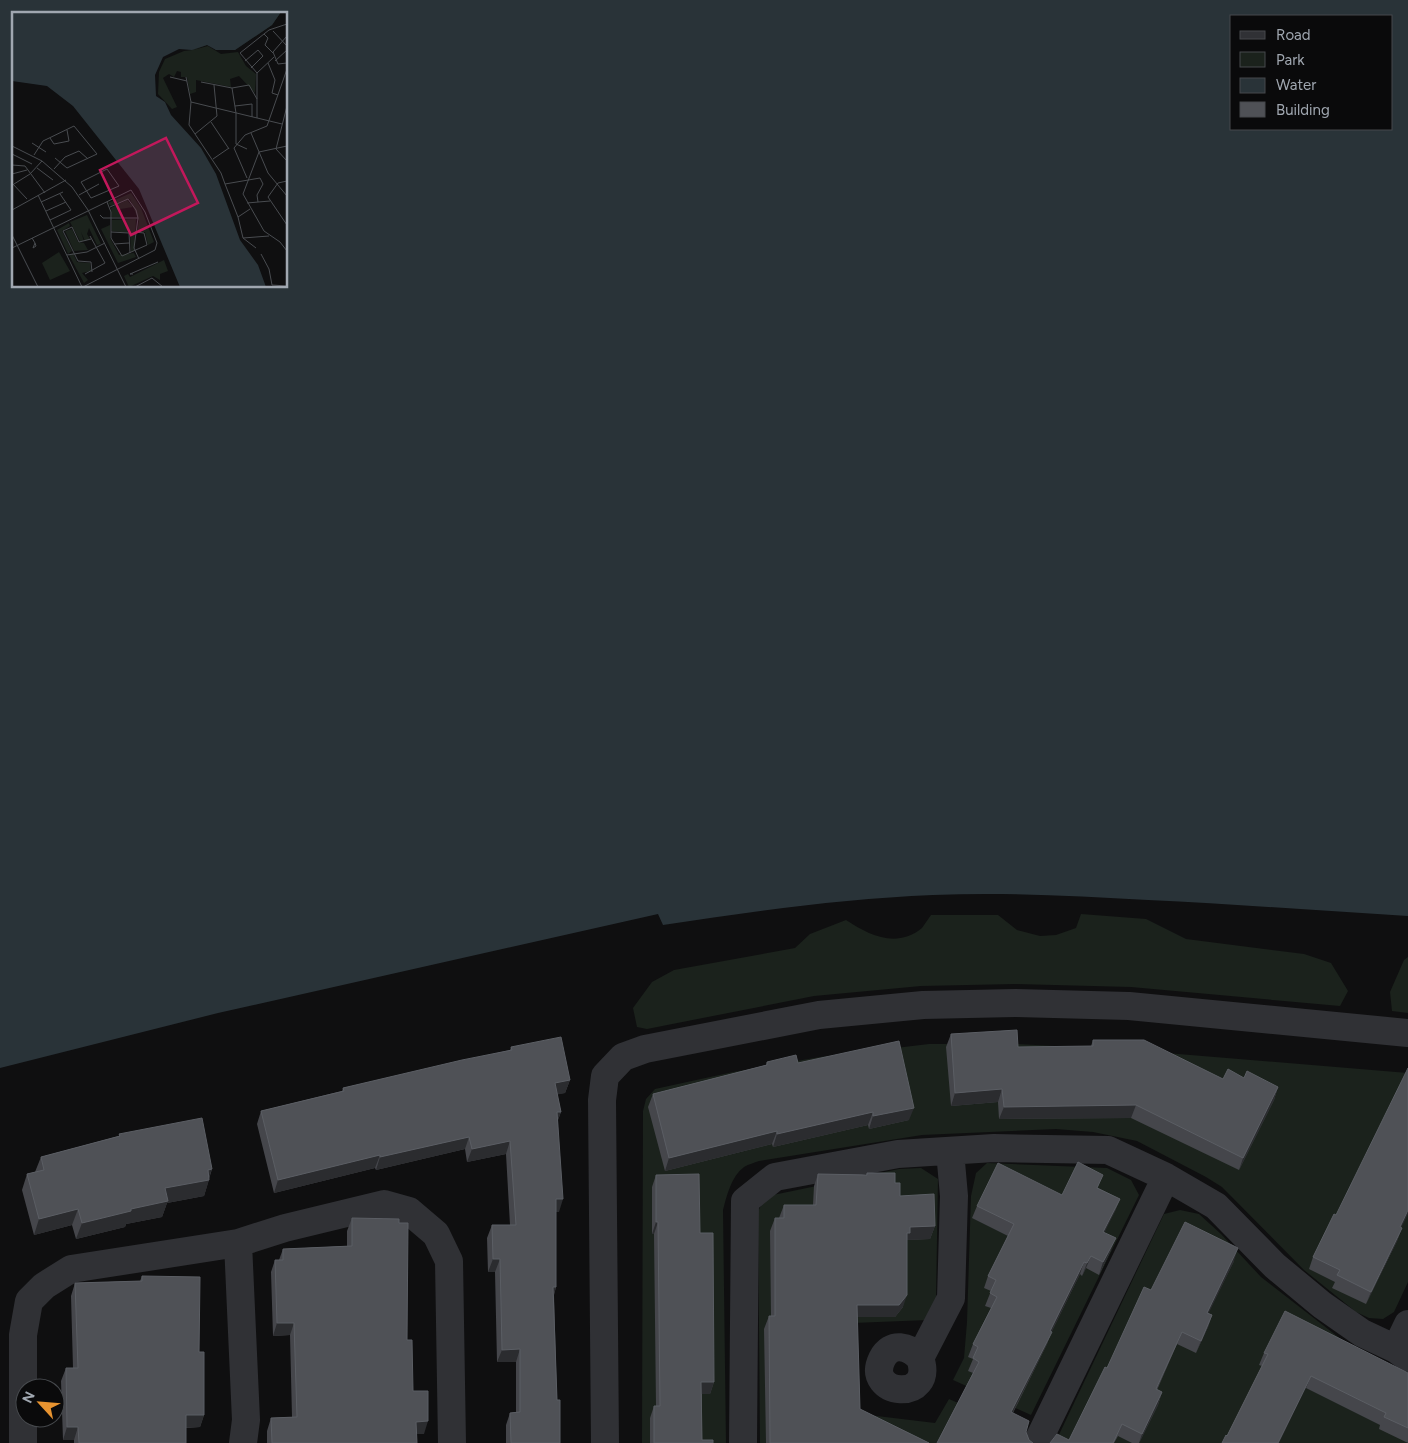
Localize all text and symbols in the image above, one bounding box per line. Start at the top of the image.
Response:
inset map [12,12,288,288]
legend [1230,15,1393,130]
text: Road [1276,26,1311,44]
text: Park [1276,51,1305,69]
text: Water [1276,76,1316,94]
text: Building [1276,101,1330,119]
north arrow [15,1378,65,1428]
text: N [19,1389,39,1406]

